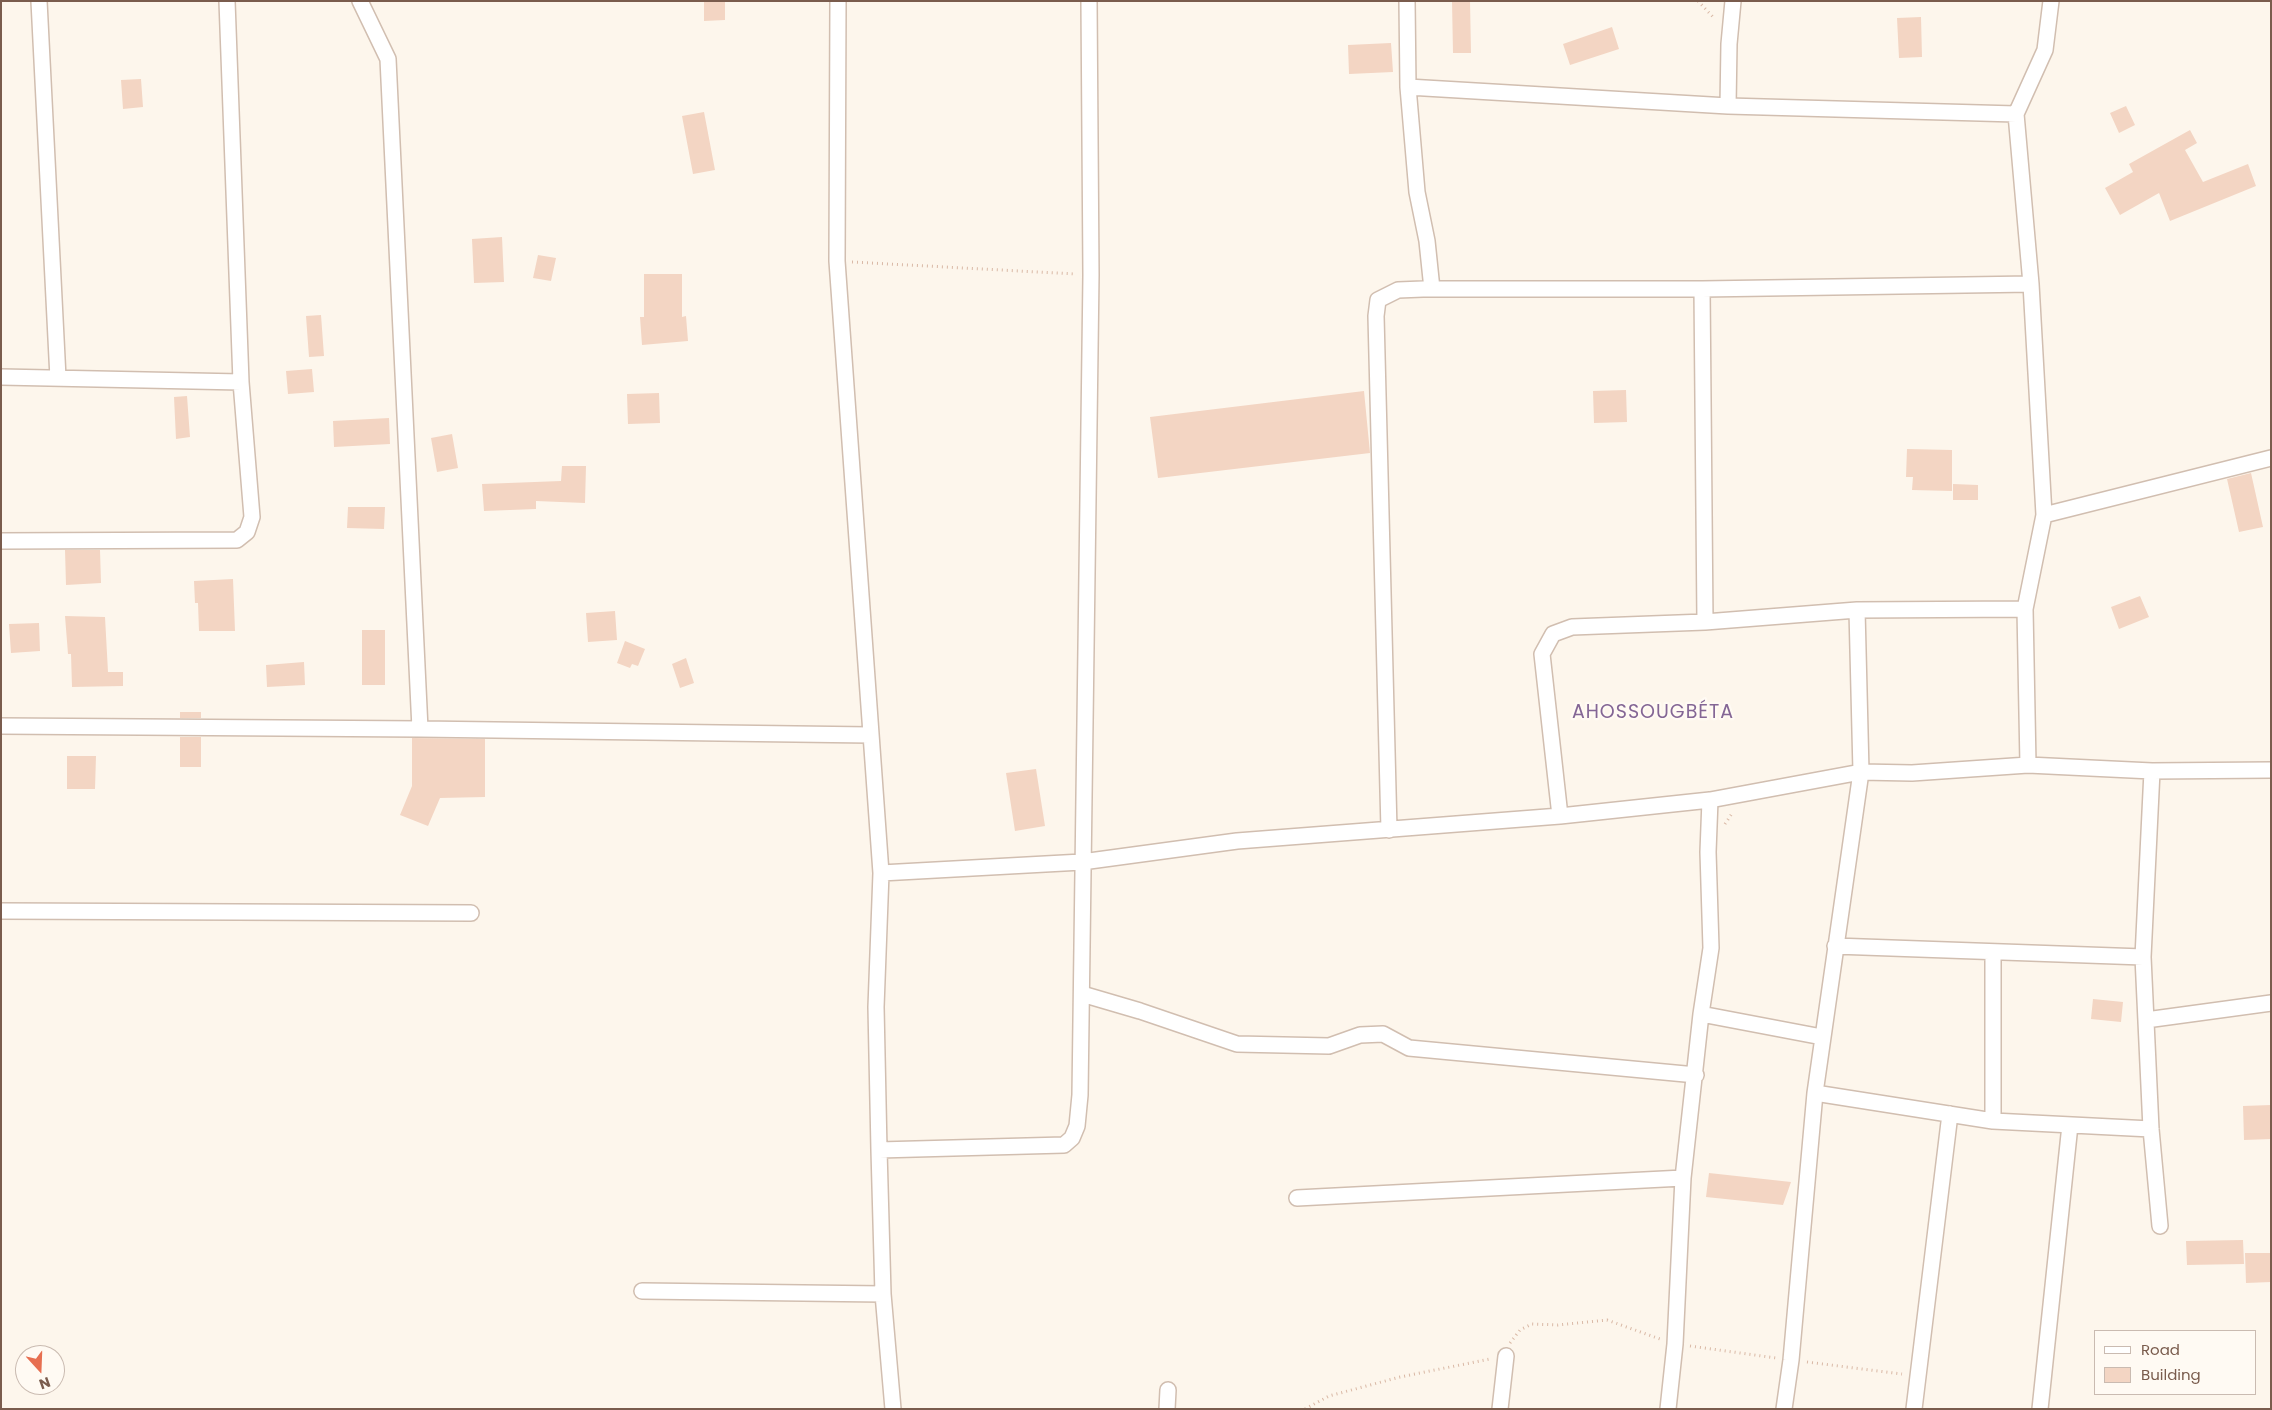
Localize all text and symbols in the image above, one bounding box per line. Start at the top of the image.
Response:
district label: AHOSSOUGBÉTA [1570,702,1736,724]
legend [2094,1330,2257,1395]
text: Road [2141,1339,2180,1360]
north arrow [15,1345,65,1395]
text: Building [2141,1364,2201,1385]
text: N [36,1372,53,1394]

